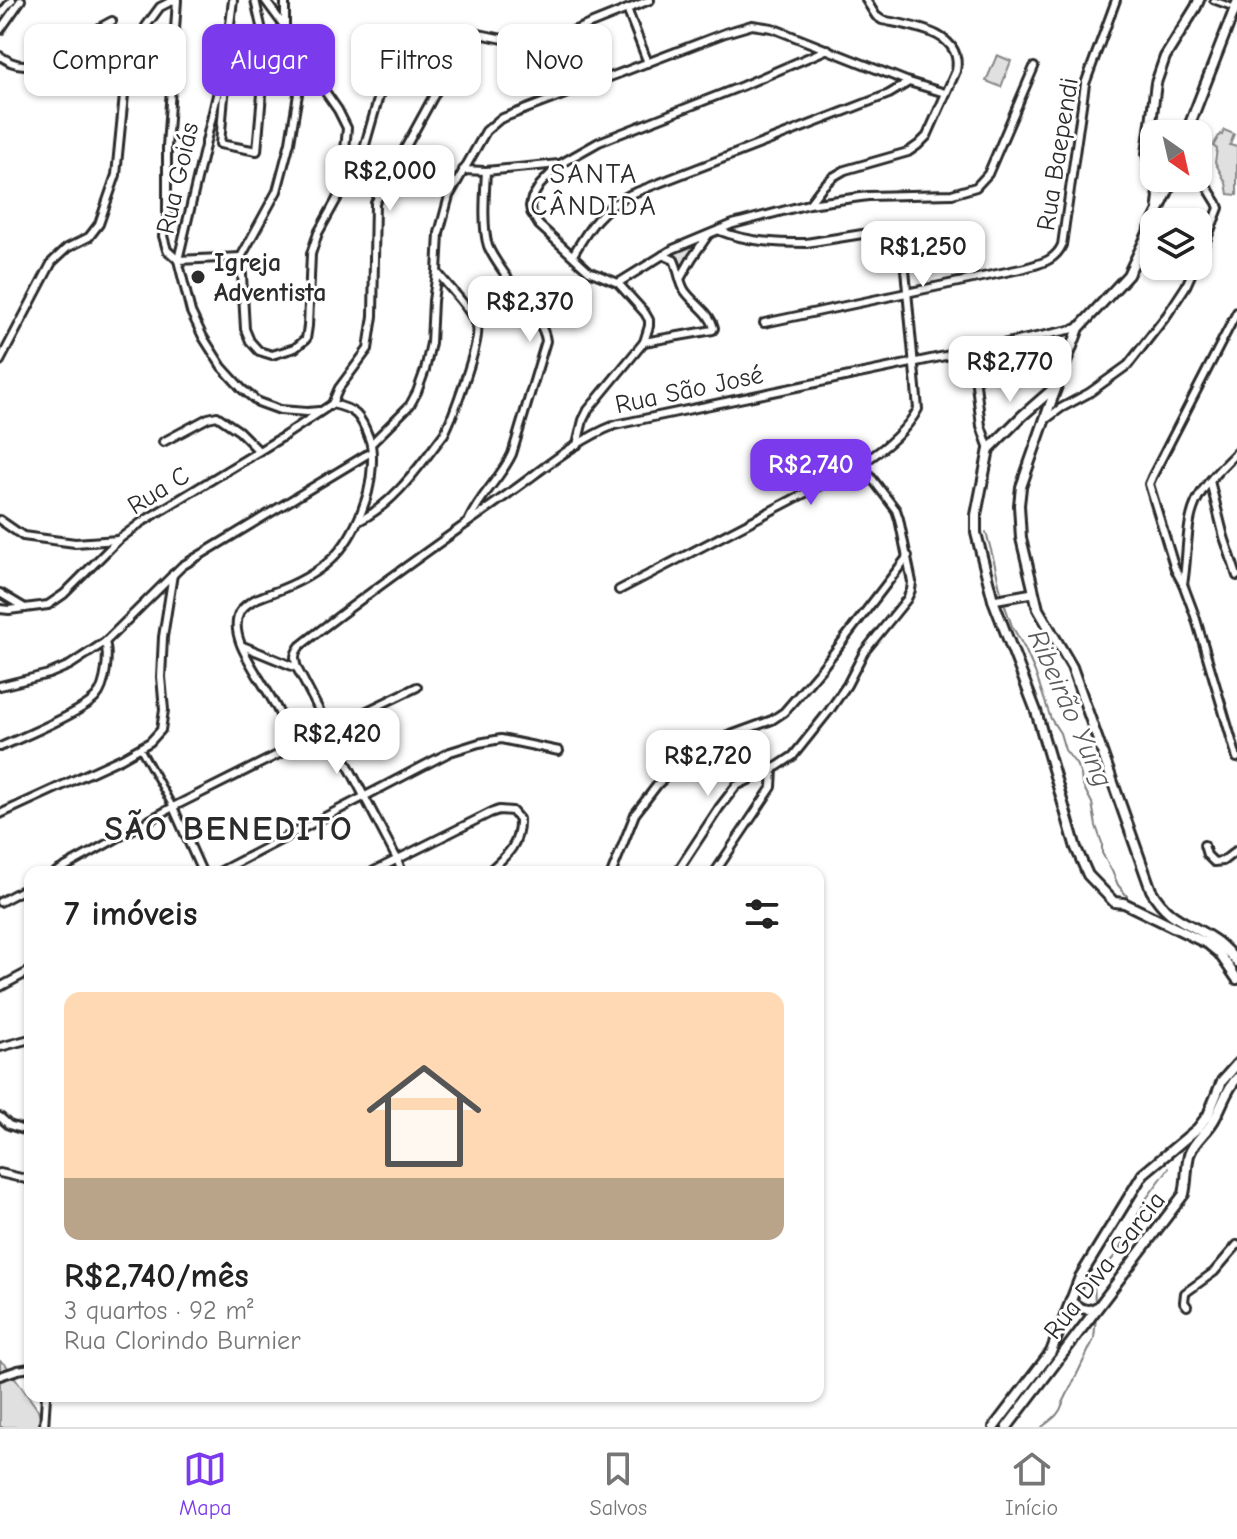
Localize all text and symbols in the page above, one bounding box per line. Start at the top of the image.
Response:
chip: Comprar [24,24,186,96]
chip: Alugar [202,24,335,96]
chip: Filtros [351,24,481,96]
chip: Novo [497,24,612,96]
street label: Rua Baependi [1031,76,1085,233]
street label: Rua Goiás [151,120,205,237]
north arrow [1140,120,1212,192]
map controls [1140,120,1212,280]
pin: R$2,000 [316,145,464,213]
text: R$2,000 [343,156,437,186]
district label: SANTA CÂNDIDA [530,158,658,222]
button: layers [1140,208,1212,280]
pin: R$1,250 [849,221,997,289]
text: R$1,250 [879,232,967,262]
place label: Igreja Adventista [214,248,326,308]
marker: Igreja Adventista [189,268,207,286]
pin: R$2,370 [456,276,604,344]
text: R$2,370 [486,287,574,317]
pin: R$2,770 [936,336,1084,404]
text: R$2,770 [967,347,1054,377]
street label: Rua São José [613,360,766,420]
pin: R$2,740 [737,439,885,507]
text: R$2,740 [768,450,854,480]
street label: Rua C [122,460,195,521]
water label: Ribeirão Yung [1021,625,1119,792]
pin: R$2,420 [263,708,411,776]
text: R$2,420 [293,719,381,749]
pin: R$2,720 [634,730,782,798]
text: R$2,720 [664,741,752,771]
district label: SÃO BENEDITO [104,809,354,849]
icon: filters [740,892,784,936]
text: 7 imóveis [64,894,197,934]
icon: home [352,1044,496,1188]
street label: Rua Diva Garcia [1038,1186,1172,1345]
text: R$2,740/mês [64,1256,249,1296]
text: 3 quartos · 92 m² [64,1296,253,1326]
text: Rua Clorindo Burnier [64,1326,300,1356]
tab: Mapa [179,1447,232,1521]
tab: Salvos [590,1447,647,1521]
tab: Início [1005,1447,1058,1521]

